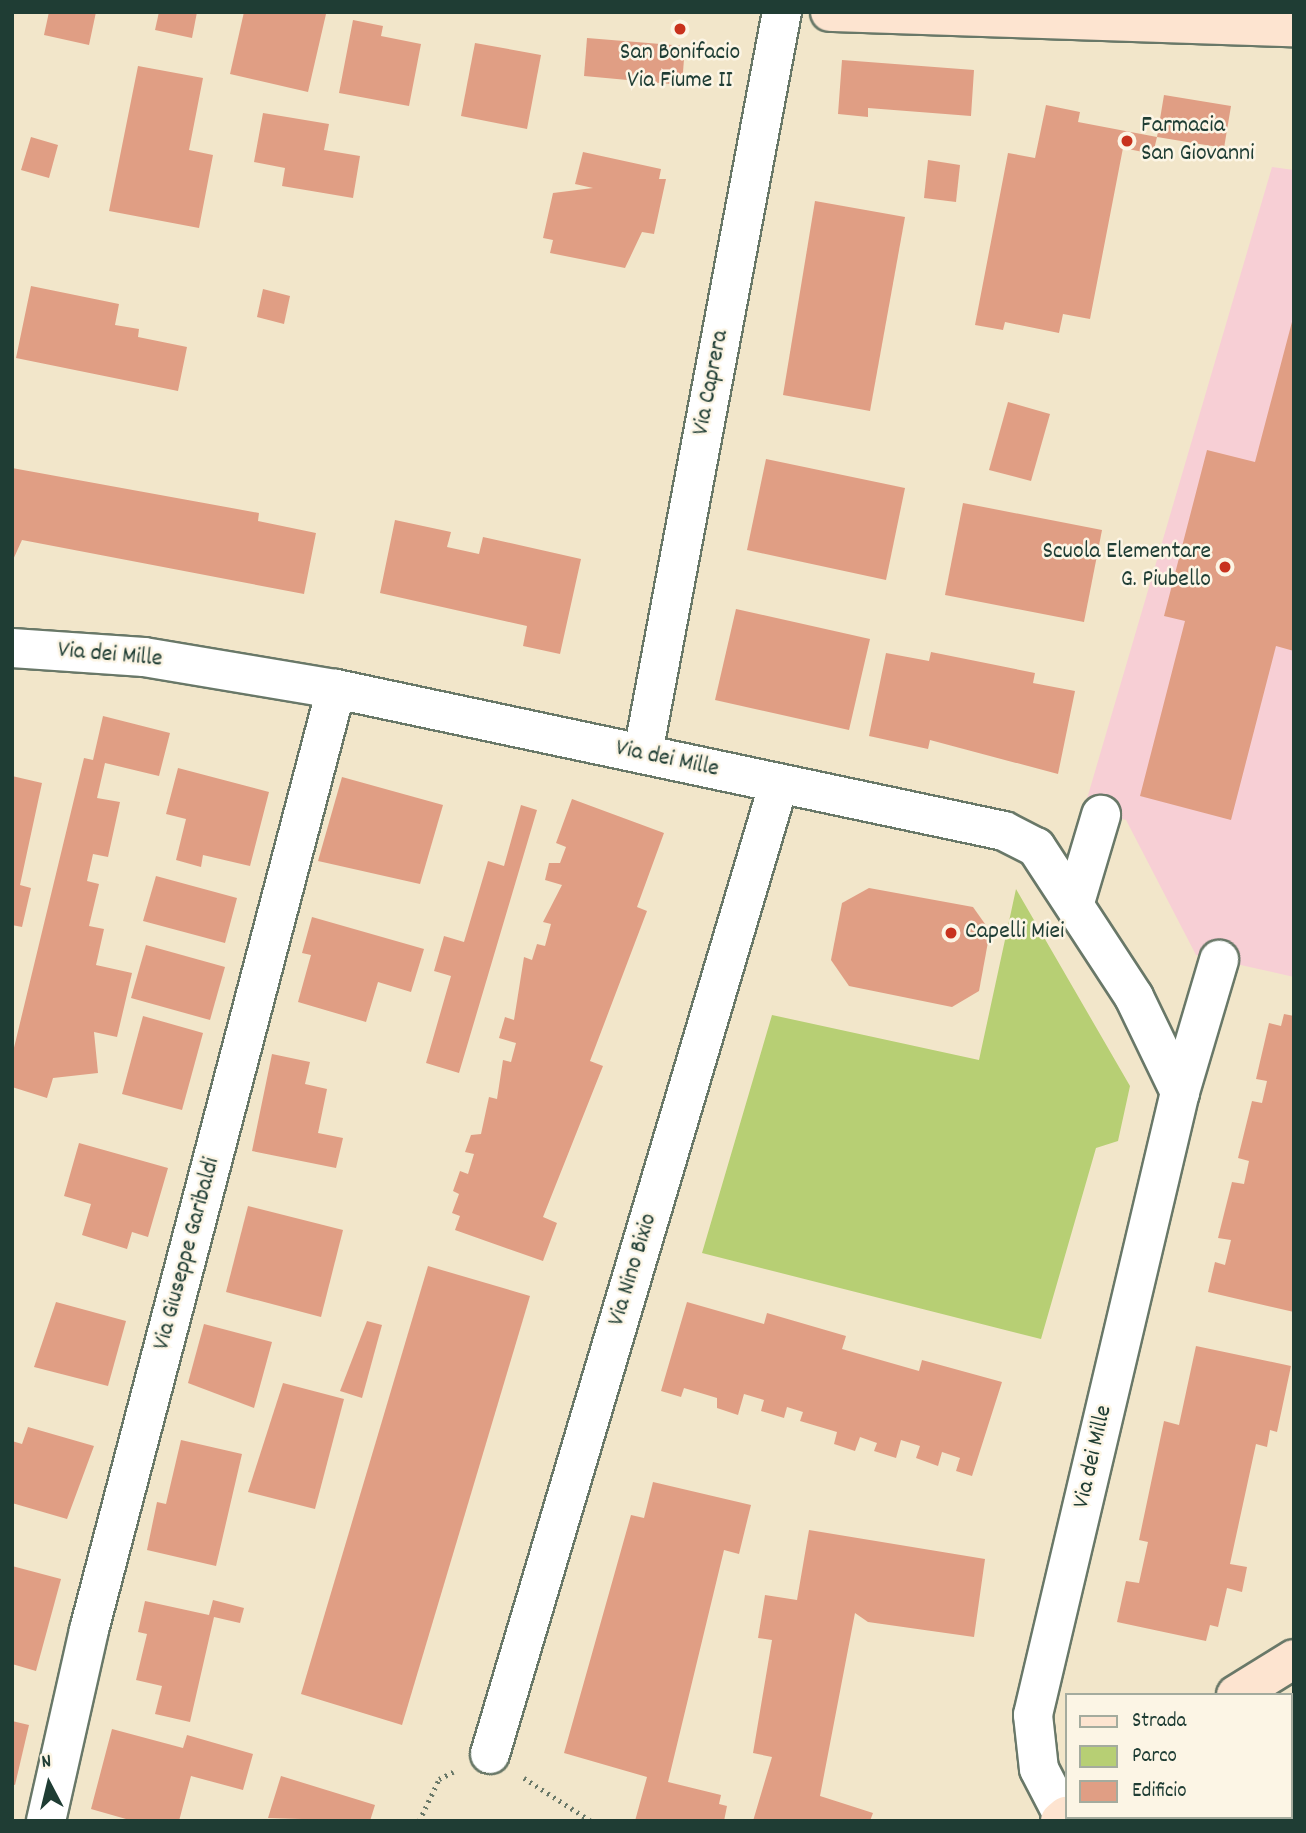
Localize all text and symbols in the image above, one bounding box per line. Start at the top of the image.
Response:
marker: San Bonifacio Via Fiume II [672,21,688,37]
place label: San Bonifacio Via Fiume II [620,40,740,96]
place label: Farmacia San Giovanni [1141,113,1254,169]
marker: Farmacia San Giovanni [1119,133,1135,149]
street label: Via Caprera [688,328,736,438]
place label: Scuola Elementare G. Piubello [1042,539,1211,595]
marker: Scuola Elementare G. Piubello [1217,559,1233,575]
street label: Via dei Mille [57,637,163,675]
street label: Via dei Mille [613,735,721,785]
place label: Capelli Miei [965,919,1064,947]
marker: Capelli Miei [943,925,959,941]
street label: Via Giuseppe Garibaldi [148,1155,228,1353]
street label: Via Nino Bixio [603,1210,665,1330]
street label: Via dei Mille [1068,1403,1120,1511]
legend [1064,1693,1292,1819]
text: Strada [1132,1707,1186,1737]
text: Parco [1132,1742,1177,1772]
north arrow [14,1749,84,1819]
text: N [40,1749,53,1777]
text: Edificio [1132,1777,1187,1807]

